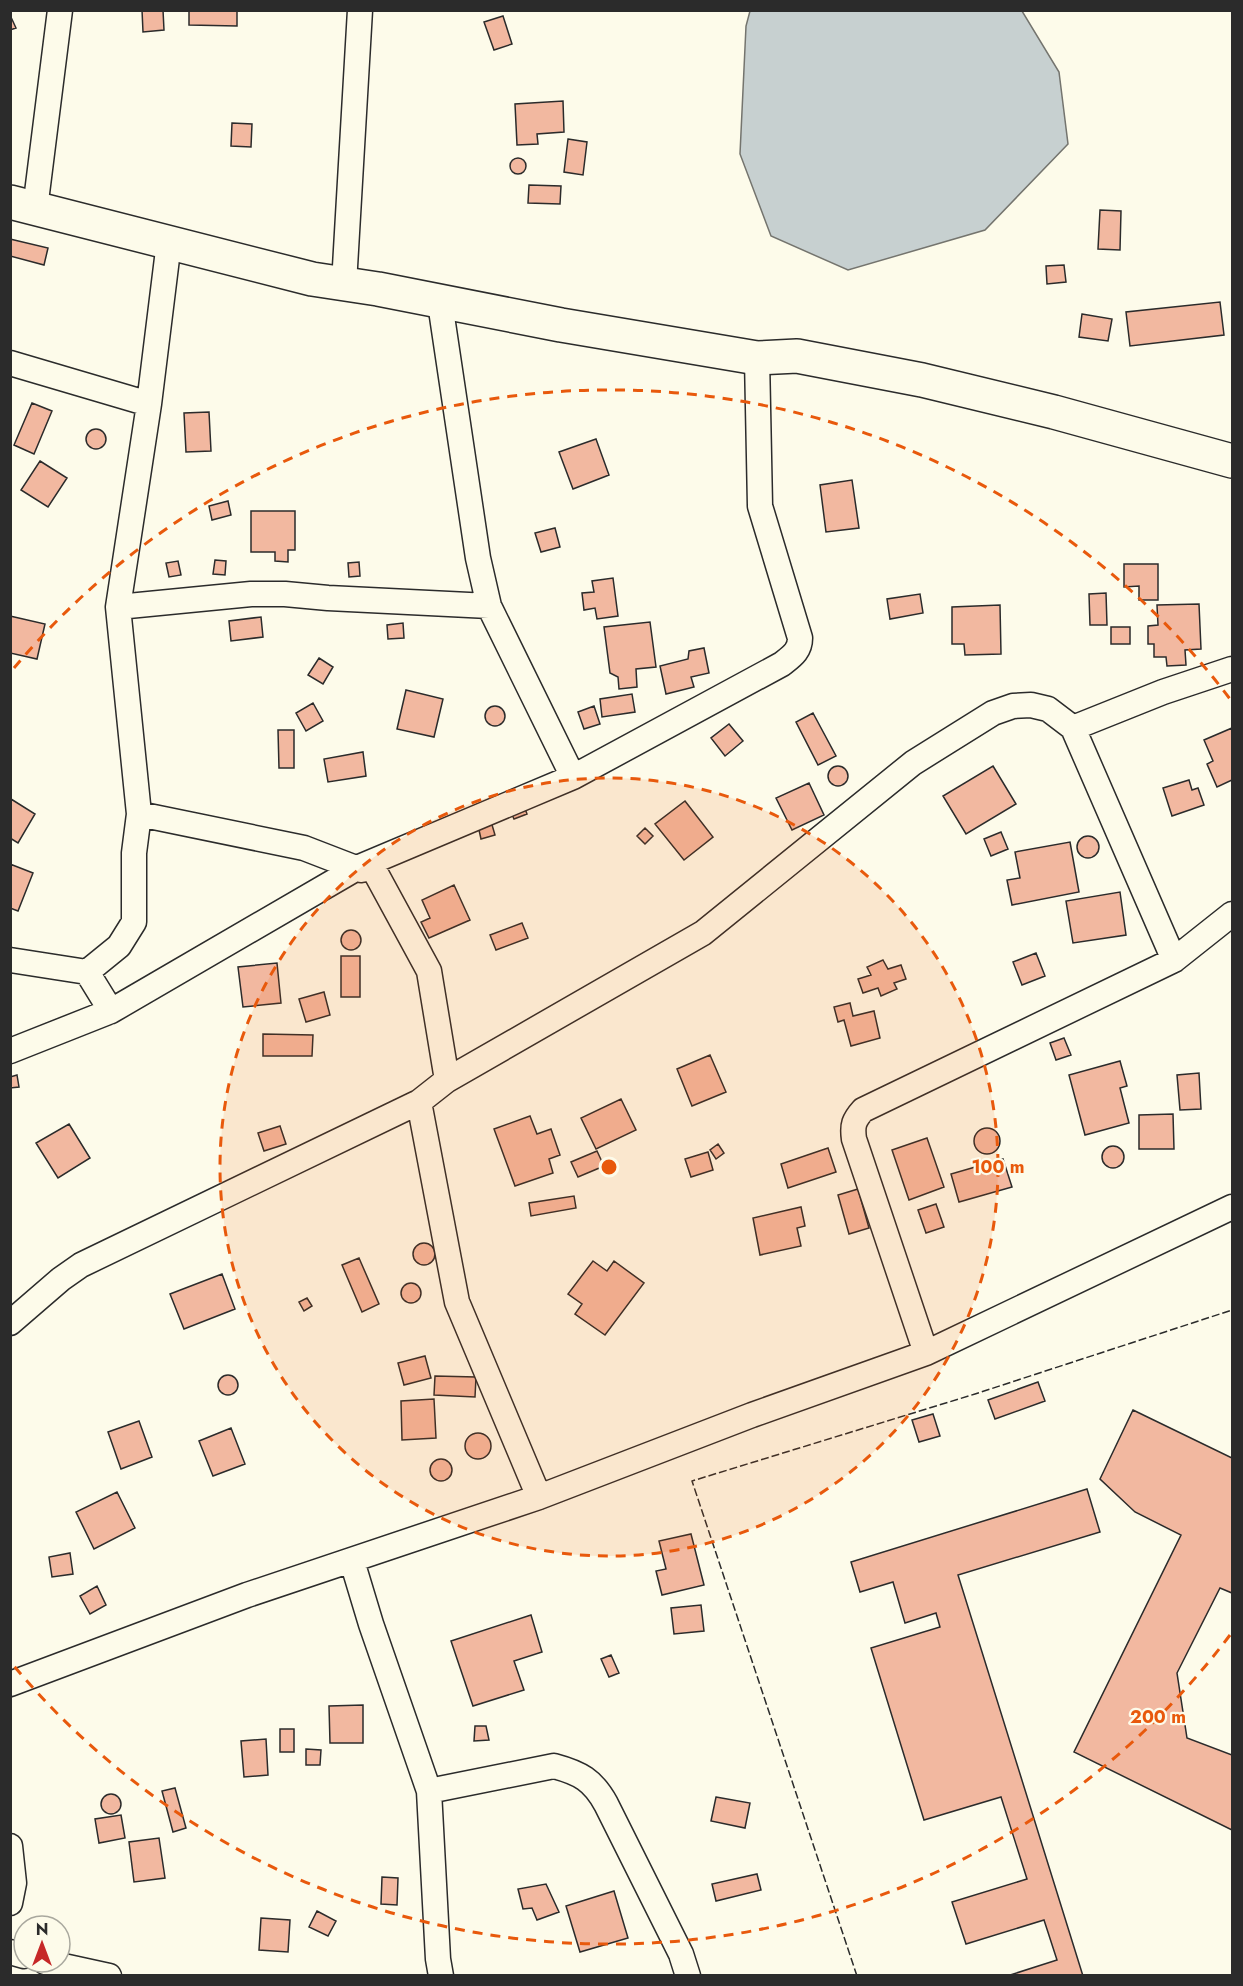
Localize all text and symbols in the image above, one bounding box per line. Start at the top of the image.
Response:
text: 100 m [971,1154,1025,1180]
centre of rings [599,1157,619,1177]
text: 200 m [1130,1704,1186,1730]
north arrow [12,1914,72,1974]
text: N [36,1918,48,1941]

